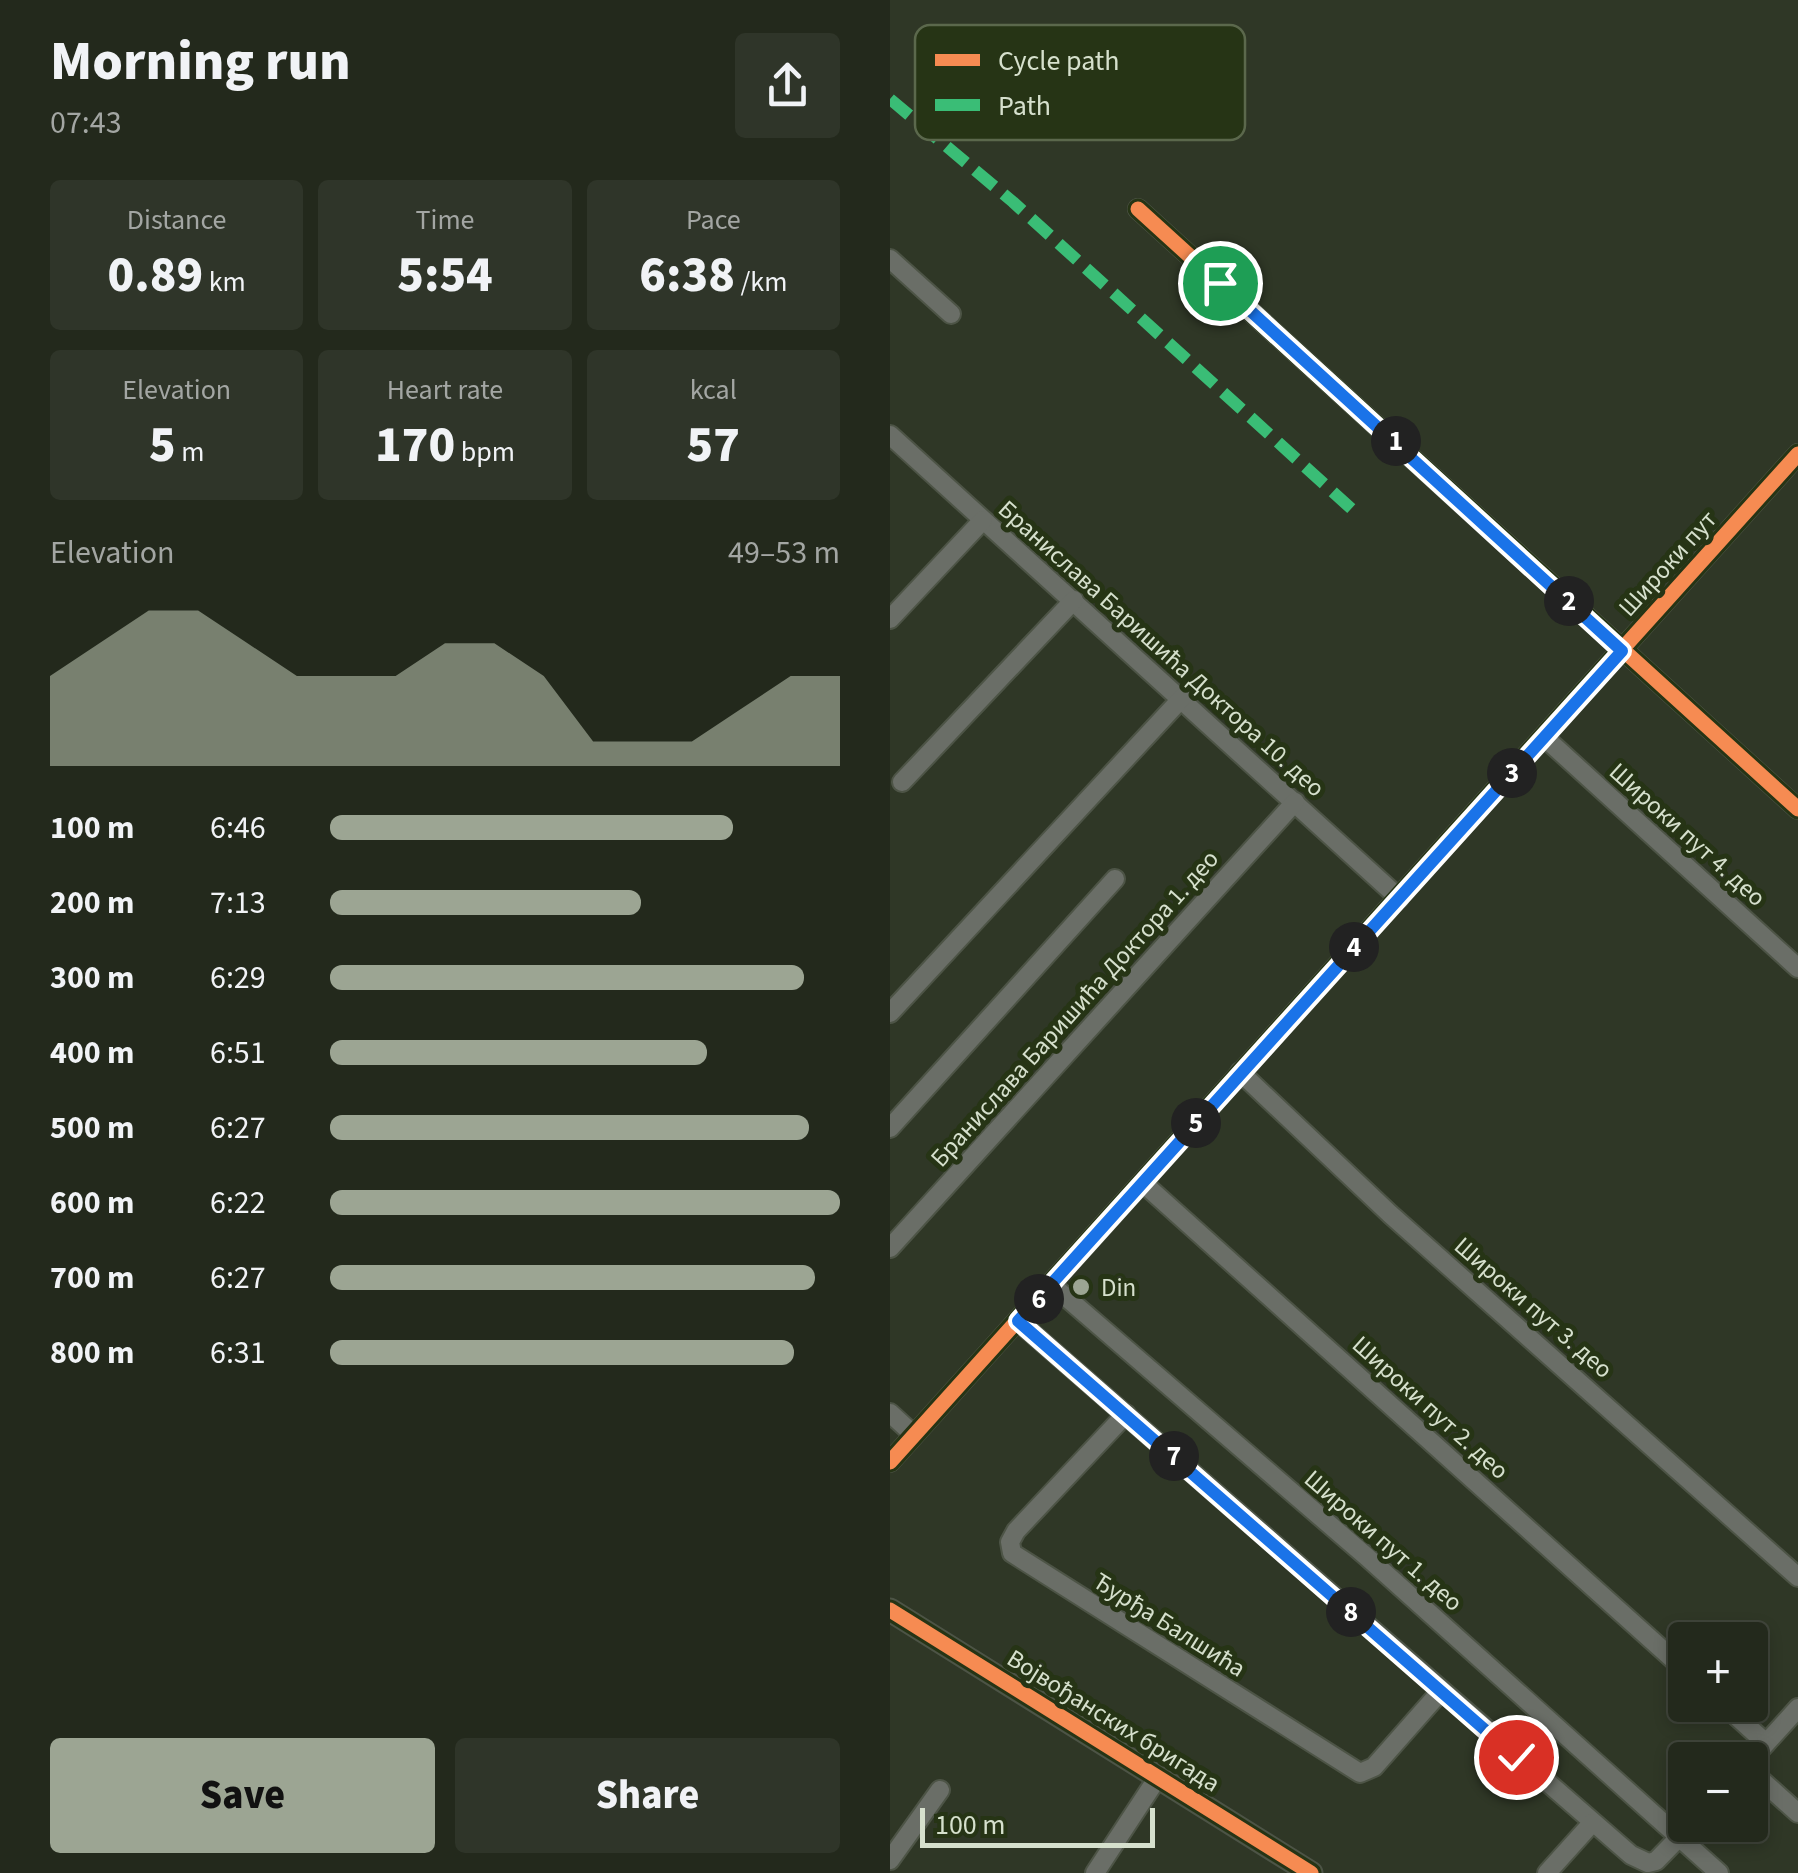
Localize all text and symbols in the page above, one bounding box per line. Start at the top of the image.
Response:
text: Morning run [50,23,351,101]
legend [915,25,1245,140]
button: share [735,33,840,138]
text: Cycle path [998,41,1120,81]
text: Path [998,86,1051,126]
text: 07:43 [50,100,122,146]
text: Distance [127,200,226,240]
text: Time [415,200,474,240]
text: Pace [686,200,741,240]
text: 0.89 [108,240,203,311]
text: 5:54 [397,240,493,311]
text: 6:38 [639,240,735,311]
pin [1178,241,1263,326]
icon: arrive [1193,256,1248,311]
text: km [203,262,246,302]
text: /km [735,262,787,302]
text: Elevation [122,370,231,410]
text: Heart rate [387,370,503,410]
text: kcal [690,370,737,410]
text: 5 [149,410,176,481]
text: 170 [375,410,455,481]
text: 57 [687,410,740,481]
pin: 1 [1371,416,1421,466]
text: 1 [1389,421,1403,461]
text: m [176,432,204,472]
text: bpm [455,432,515,472]
street label: Бранислава Баришића Доктора 10. део [990,492,1333,805]
street label: Широки пут [1610,503,1725,625]
text: Elevation [50,530,175,576]
text: 49–53 m [728,530,840,576]
pin: 2 [1544,576,1594,626]
text: 2 [1562,581,1576,621]
pin: 3 [1487,748,1537,798]
text: 3 [1505,753,1519,793]
street label: Широки пут 4. део [1601,754,1774,915]
text: 100 m [50,805,135,851]
text: 6:46 [210,805,266,851]
street label: Бранислава Баришића Доктора 1. део [922,842,1227,1175]
text: 200 m [50,880,135,926]
text: 7:13 [210,880,266,926]
pin: 4 [1329,922,1379,972]
text: 4 [1347,927,1361,967]
text: 300 m [50,955,135,1001]
text: 6:29 [210,955,266,1001]
text: 400 m [50,1030,135,1076]
text: 6:51 [210,1030,266,1076]
pin: 5 [1171,1098,1221,1148]
text: 5 [1189,1103,1203,1143]
text: 500 m [50,1105,135,1151]
text: 6:27 [210,1105,266,1151]
text: 600 m [50,1180,135,1226]
text: 6:22 [210,1180,266,1226]
street label: Широки пут 3. део [1446,1229,1621,1387]
text: 700 m [50,1255,135,1301]
text: 6:27 [210,1255,266,1301]
place label: Din [1101,1270,1136,1306]
pin: 6 [1014,1274,1064,1324]
marker: Din [1070,1276,1092,1298]
text: 6 [1032,1279,1046,1319]
street label: Широки пут 2. део [1344,1327,1517,1488]
text: 800 m [50,1330,135,1376]
text: 6:31 [210,1330,266,1376]
pin: 7 [1149,1431,1199,1481]
text: 7 [1167,1436,1181,1476]
street label: Широки пут 1. део [1296,1462,1471,1620]
street label: Ђурђа Балшића [1086,1564,1253,1686]
pin: 8 [1326,1587,1376,1637]
text: 8 [1344,1592,1358,1632]
map controls [1668,1622,1768,1842]
button: + [1668,1622,1768,1722]
street label: Војвођанских бригада [1000,1641,1227,1801]
pin [1474,1715,1559,1800]
icon: check [1489,1730,1544,1785]
button: Save [50,1738,435,1853]
button: Share [455,1738,840,1853]
button: − [1668,1742,1768,1842]
scale bar [920,1803,1155,1848]
text: 100 m [935,1805,1006,1845]

